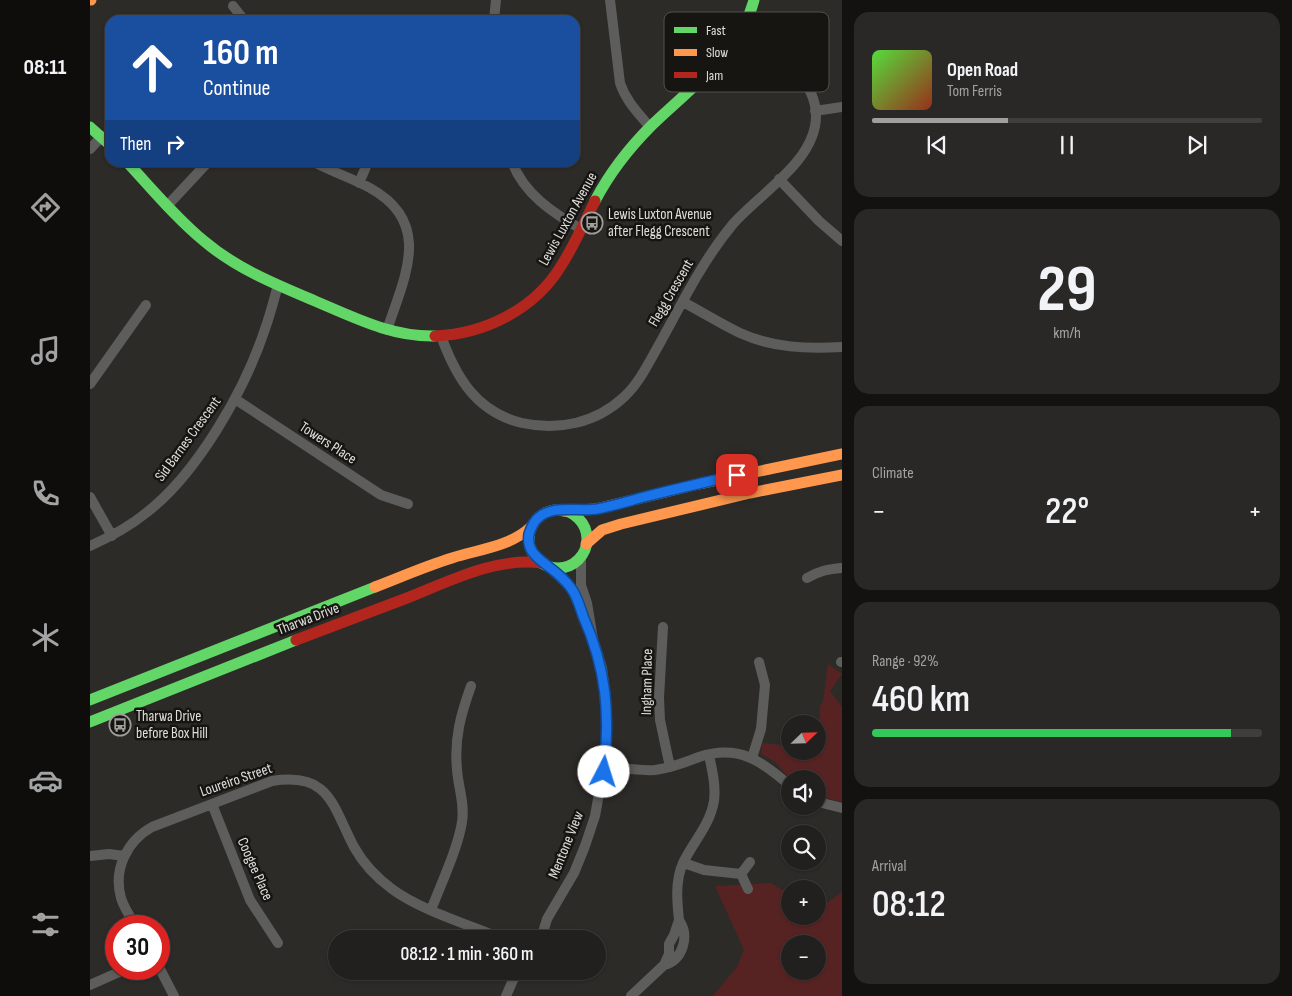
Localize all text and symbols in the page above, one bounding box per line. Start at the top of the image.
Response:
legend [664,12,829,92]
text: Fast [706,22,726,39]
text: 160 m [203,32,279,75]
icon: ahead [120,35,185,100]
text: Slow [706,44,728,61]
text: 08:11 [23,54,67,81]
text: Open Road [947,59,1018,82]
text: Jam [705,67,723,84]
text: Continue [203,75,270,102]
text: Tom Ferris [947,82,1002,101]
icon: right [161,130,189,158]
icon: previous [923,131,951,159]
icon: pause [1053,131,1081,159]
icon: next [1183,131,1211,159]
text: Then [120,133,151,156]
street label: Lewis Luxton Avenue [535,169,601,269]
icon: directions [28,190,63,225]
place label: Lewis Luxton Avenue after Flegg Crescent [608,205,712,241]
bus stop icon: Lewis Luxton Avenue after Flegg Crescent [580,211,604,235]
text: 29 [1037,252,1097,330]
street label: Flegg Crescent [644,256,698,330]
text: km/h [1053,324,1081,343]
icon: music [28,333,63,368]
street label: Sid Barnes Crescent [151,392,226,485]
street label: Towers Place [296,418,360,468]
pin [716,454,758,496]
icon: arrive [723,461,751,489]
text: Climate [872,464,914,483]
icon: phone [28,476,63,511]
text: 22° [1045,489,1089,534]
text: − [872,495,886,528]
text: + [1248,495,1262,528]
street label: Tharwa Drive [274,598,342,640]
icon: climate [28,620,63,655]
street label: Ingham Place [637,649,657,715]
text: Range · 92% [872,652,939,671]
text: 460 km [872,677,970,722]
place label: Tharwa Drive before Box Hill [136,707,208,743]
bus stop icon: Tharwa Drive before Box Hill [108,713,132,737]
north arrow [781,715,826,760]
map controls [781,715,826,980]
position arrow [577,745,629,797]
street label: Loureiro Street [197,759,275,801]
icon: car [28,763,63,798]
button: sound [781,770,826,815]
street label: Mentone View [544,808,588,881]
button: search [781,825,826,870]
street label: Coogee Place [233,835,277,903]
text: Arrival [872,857,906,876]
button: + [781,880,826,925]
text: 08:12 [872,882,946,927]
icon: filters [28,907,63,942]
speed limit sign: 30 [105,915,170,980]
button: − [781,935,826,980]
text: 08:12 · 1 min · 360 m [401,943,534,966]

